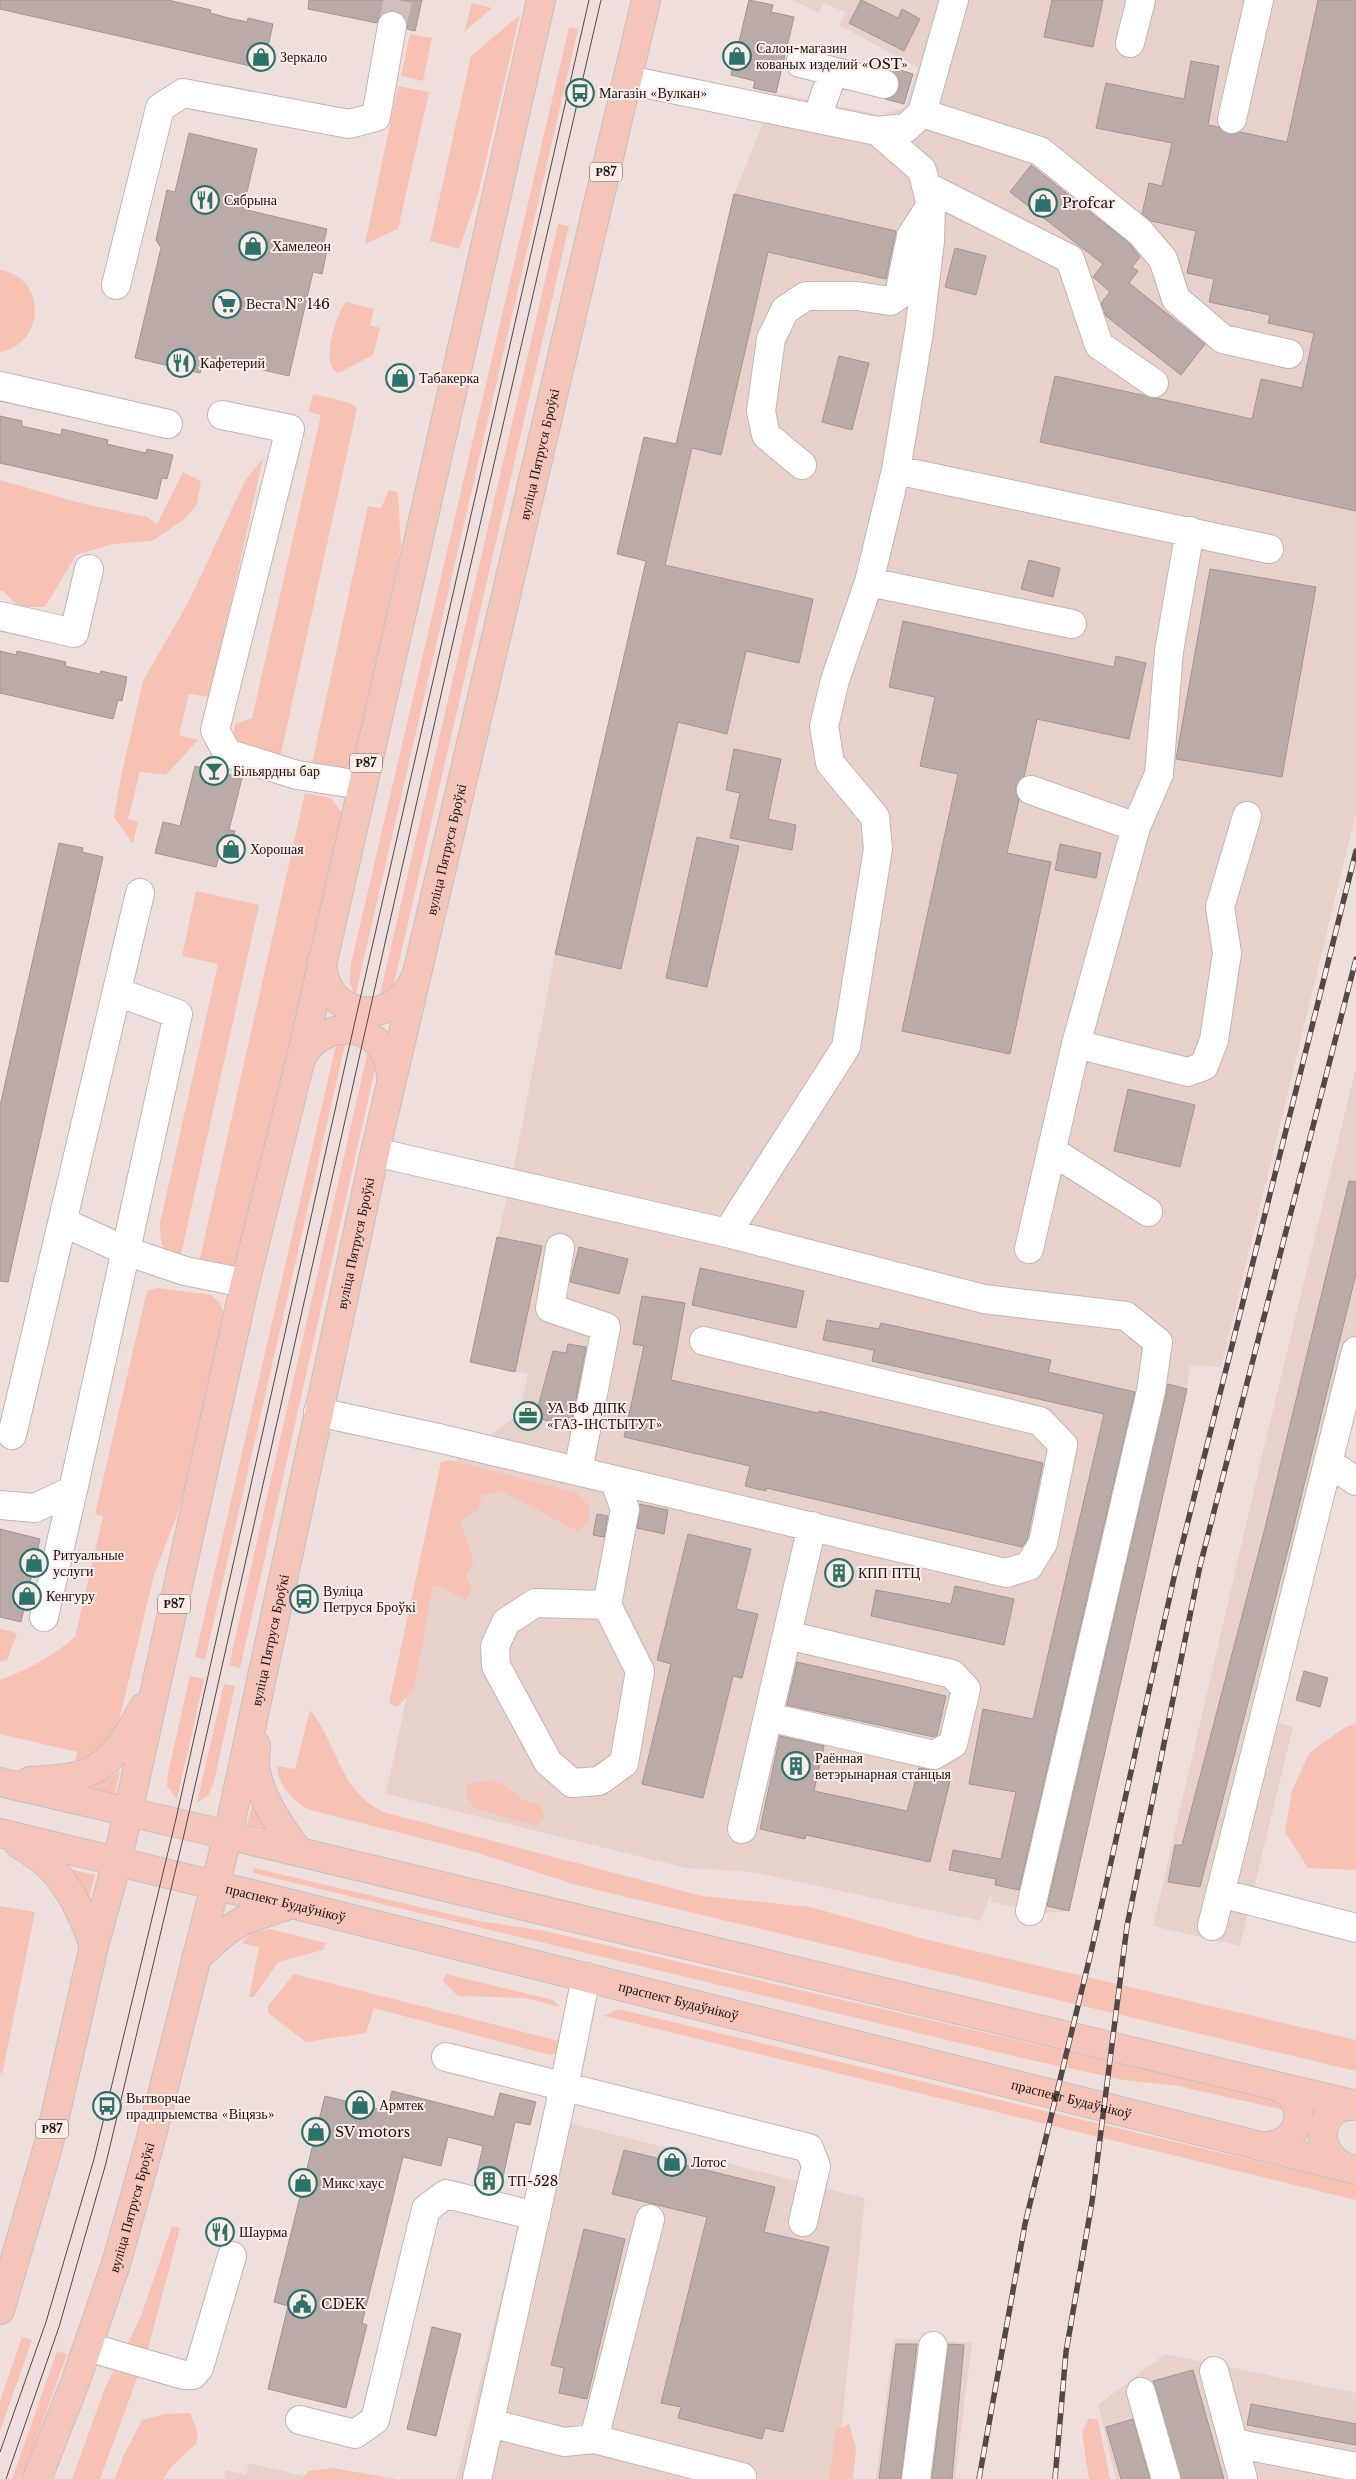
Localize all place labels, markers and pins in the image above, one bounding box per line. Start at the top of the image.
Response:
place label: Салон-магазин кованых изделий «OST» [756,39,908,73]
shop icon: Салон-магазин кованых изделий «OST» [722,41,752,71]
shop icon: Зеркало [246,42,276,72]
place label: Зеркало [280,48,327,66]
bus stop icon: Магазін «Вулкан» [565,78,595,108]
place label: Магазін «Вулкан» [599,84,707,102]
restaurant icon: Сябрына [190,185,220,215]
shop icon: Profcar [1028,188,1058,218]
place label: Сябрына [224,191,278,209]
place label: Profcar [1062,194,1115,212]
shop icon: Хамелеон [238,231,268,261]
place label: Хамелеон [272,237,332,255]
supermarket icon: Веста № 146 [212,289,242,319]
place label: Веста № 146 [246,295,330,313]
restaurant icon: Кафетерий [166,348,196,378]
place label: Кафетерий [200,354,265,372]
shop icon: Табакерка [385,363,415,393]
place label: Табакерка [419,369,480,387]
bar icon: Більярдны бар [199,756,229,786]
place label: Більярдны бар [233,762,320,780]
shop icon: Хорошая [216,834,246,864]
place label: Хорошая [250,840,304,858]
place label: УА ВФ ДІПК «ГАЗ-ІНСТЫТУТ» [547,1399,663,1433]
office icon: УА ВФ ДІПК «ГАЗ-ІНСТЫТУТ» [513,1401,543,1431]
place label: Ритуальные услуги [53,1546,124,1580]
shop icon: Ритуальные услуги [19,1548,49,1578]
building icon: КПП ПТЦ [824,1558,854,1588]
place label: КПП ПТЦ [858,1564,920,1582]
shop icon: Кенгуру [12,1581,42,1611]
place label: Вуліца Петруся Броўкі [323,1582,416,1616]
bus stop icon: Вуліца Петруся Броўкі [289,1584,319,1614]
place label: Кенгуру [46,1587,95,1605]
place label: Раённая ветэрынарная станцыя [815,1749,952,1783]
building icon: Раённая ветэрынарная станцыя [781,1751,811,1781]
place label: Вытворчае прадпрыемства «Віцязь» [126,2089,275,2123]
shop icon: Армтек [345,2090,375,2120]
bus stop icon: Вытворчае прадпрыемства «Віцязь» [92,2091,122,2121]
place label: Армтек [379,2096,424,2114]
shop icon: SV motors [301,2117,331,2147]
place label: SV motors [335,2123,410,2141]
shop icon: Лотос [657,2147,687,2177]
place label: Лотос [691,2153,726,2171]
building icon: ТП-528 [474,2166,504,2196]
shop icon: Микс хаус [288,2168,318,2198]
place label: ТП-528 [508,2172,558,2190]
place label: Микс хаус [322,2174,384,2192]
restaurant icon: Шаурма [205,2217,235,2247]
place label: Шаурма [239,2223,288,2241]
public building icon: CDEK [287,2289,317,2319]
place label: CDEK [321,2295,367,2313]

